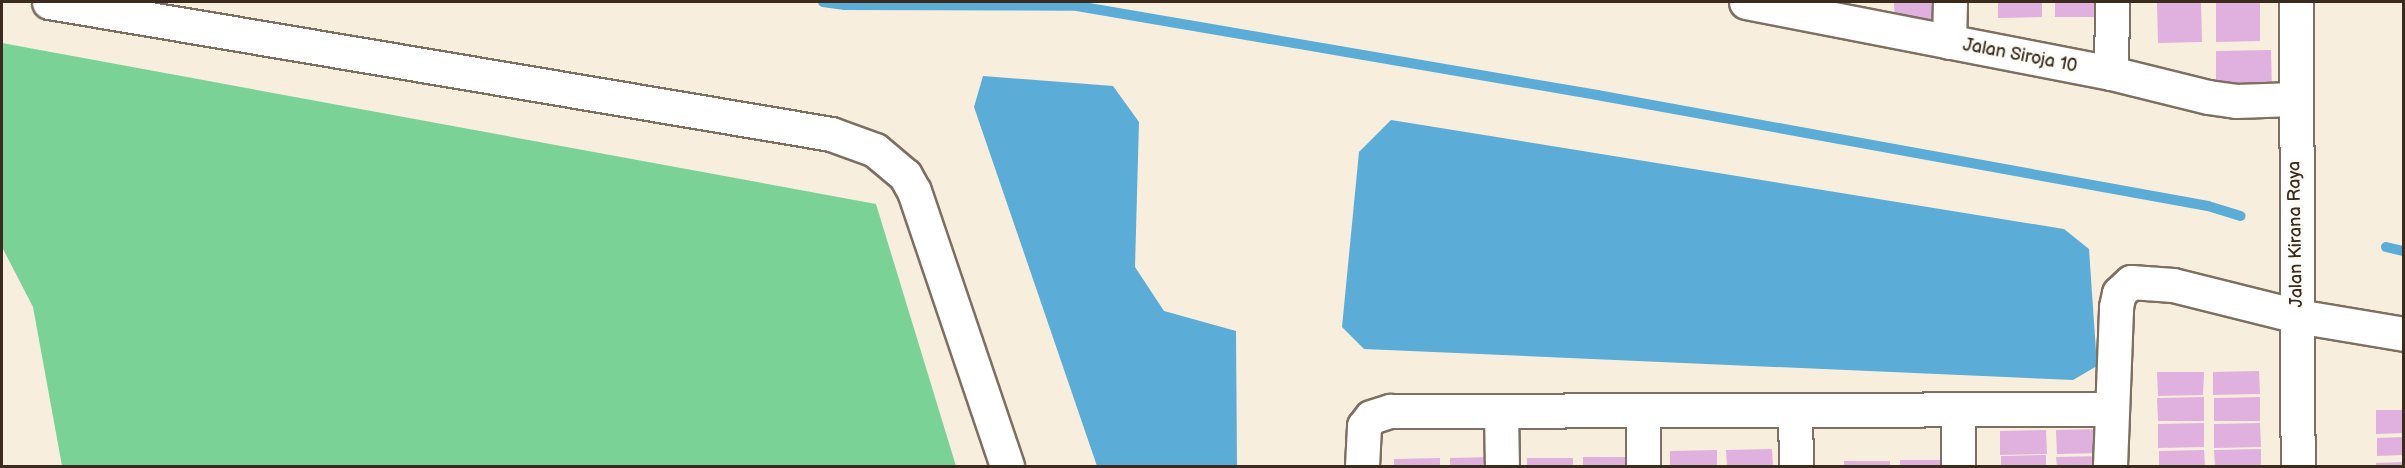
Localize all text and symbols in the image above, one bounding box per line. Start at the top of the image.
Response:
street label: Jalan Siroja 10 [1961,34,2079,78]
street label: Jalan Kirana Raya [2284,161,2308,307]

